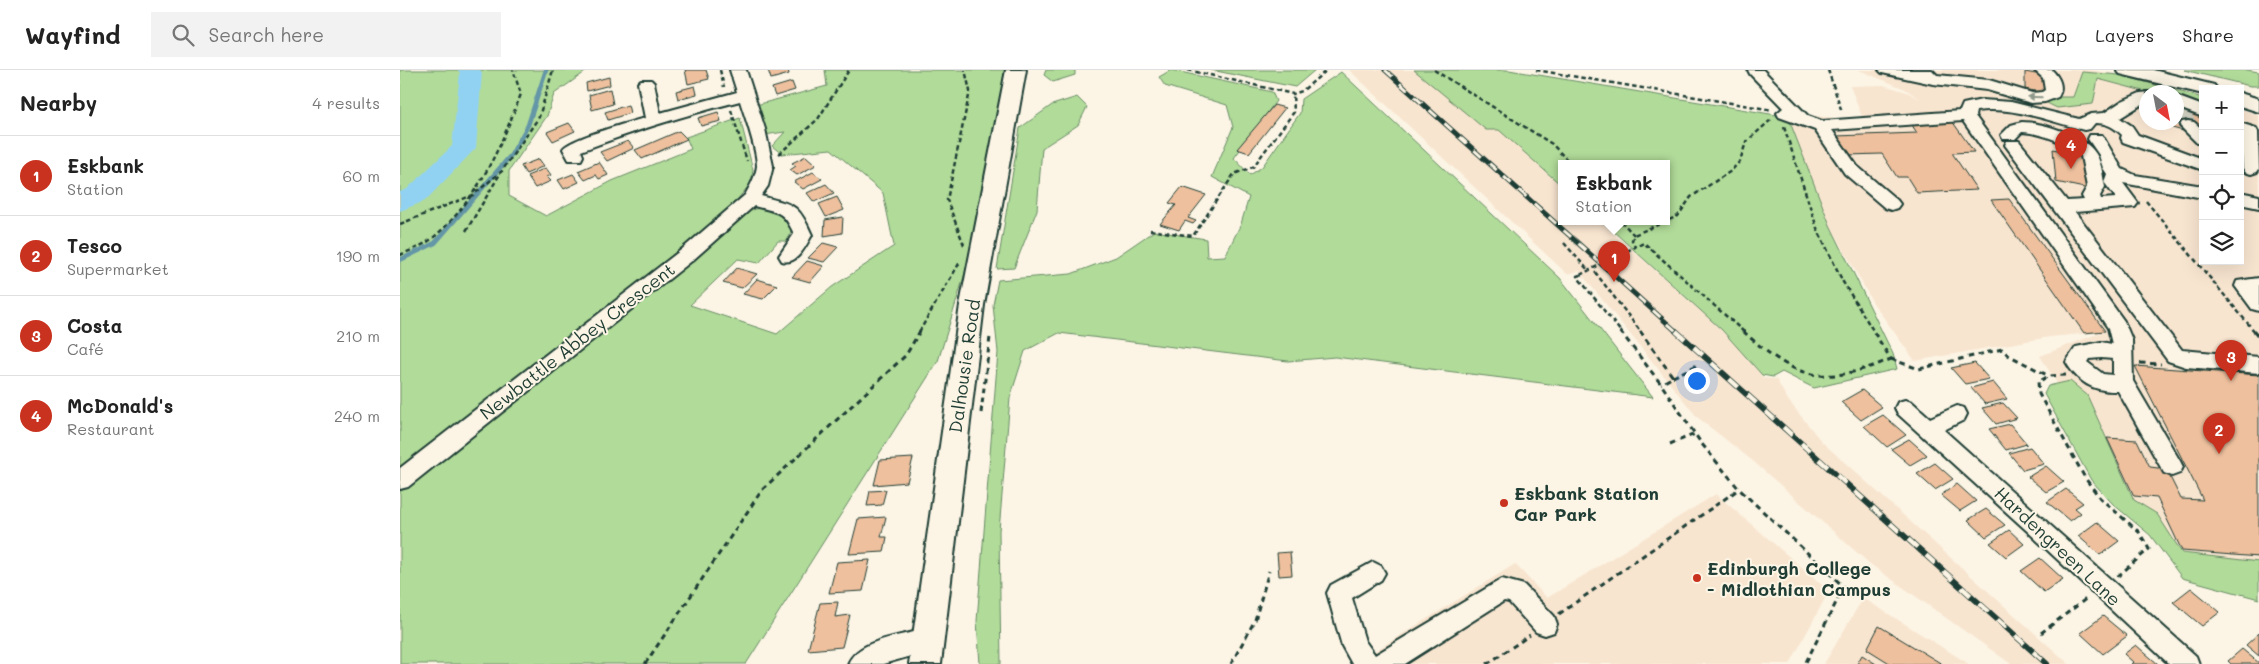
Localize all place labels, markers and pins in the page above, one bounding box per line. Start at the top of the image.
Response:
pin: 4 [2055,128,2087,169]
pin: 1 [1598,241,1630,282]
pin: 3 [2215,340,2247,381]
pin: 2 [2203,413,2235,454]
place label: Eskbank Station Car Park [1514,481,1659,526]
marker: Eskbank Station Car Park [1498,497,1510,509]
place label: Edinburgh College - Midlothian Campus [1707,556,1891,601]
marker: Edinburgh College - Midlothian Campus [1691,572,1703,584]

